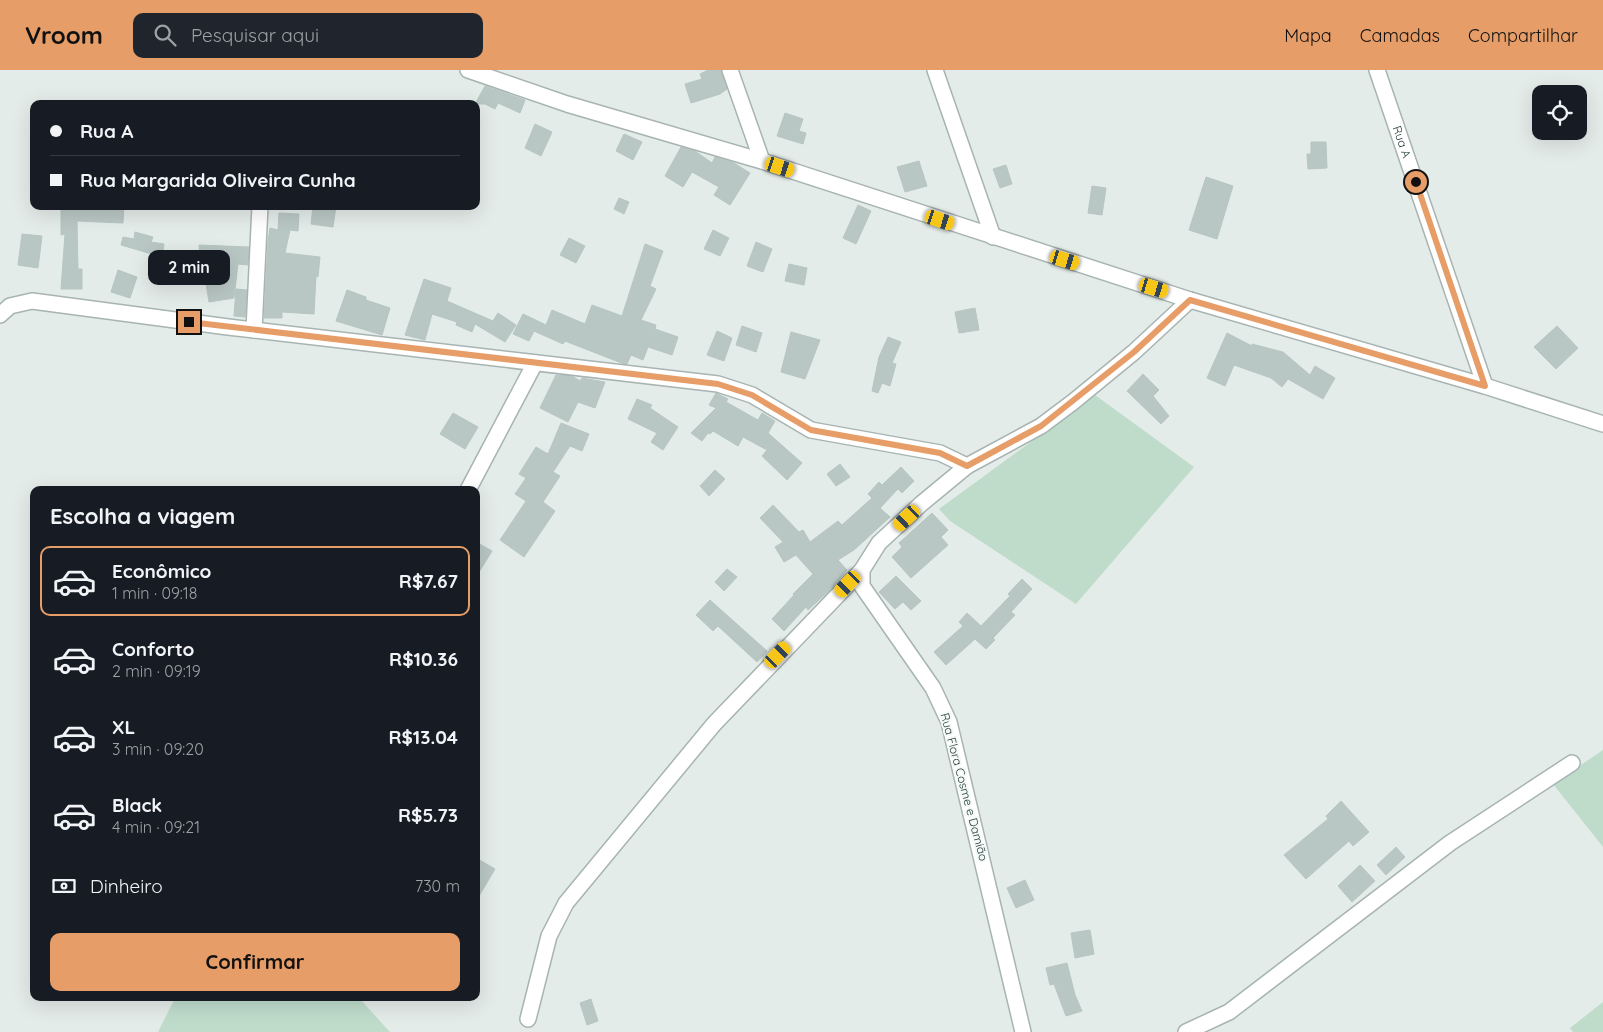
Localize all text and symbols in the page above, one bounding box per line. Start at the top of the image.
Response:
search box [133,13,483,58]
text: Vroom [25,20,103,50]
icon: search [151,21,179,49]
text: Pesquisar aqui [191,23,319,47]
text: Mapa [1284,24,1332,47]
text: Camadas [1360,24,1440,47]
text: Compartilhar [1468,24,1578,47]
map controls [1532,85,1587,140]
button: locate [1532,85,1587,140]
text: Rua A [80,119,133,143]
street label: Rua A [1390,124,1415,160]
car [763,155,796,179]
text: Rua Margarida Oliveira Cunha [80,168,356,192]
route start [1405,171,1427,193]
car [923,208,956,232]
car [1048,248,1081,272]
callout: 2 min [148,250,230,284]
text: 2 min [168,257,210,277]
car [1137,276,1170,300]
route end [178,311,200,333]
text: Escolha a viagem [50,502,235,530]
car [890,502,923,534]
icon: car [52,559,97,604]
text: Econômico [112,559,211,583]
car [832,568,863,600]
text: R$7.67 [399,569,458,593]
text: 1 min · 09:18 [112,583,197,603]
icon: car [52,637,97,682]
text: Conforto [112,637,194,661]
car [762,639,793,671]
text: R$10.36 [389,647,458,671]
text: 2 min · 09:19 [112,661,201,681]
street label: Rua Flora Cosme e Damião [937,711,991,863]
icon: car [52,715,97,760]
text: XL [112,715,135,739]
text: R$13.04 [388,725,458,749]
text: 3 min · 09:20 [112,739,204,759]
icon: car [52,793,97,838]
text: Black [112,793,162,817]
text: R$5.73 [398,803,458,827]
text: 4 min · 09:21 [112,817,200,837]
icon: cash [50,872,78,900]
text: Dinheiro [90,874,163,898]
text: 730 m [415,876,460,896]
button: Confirmar [50,933,460,991]

